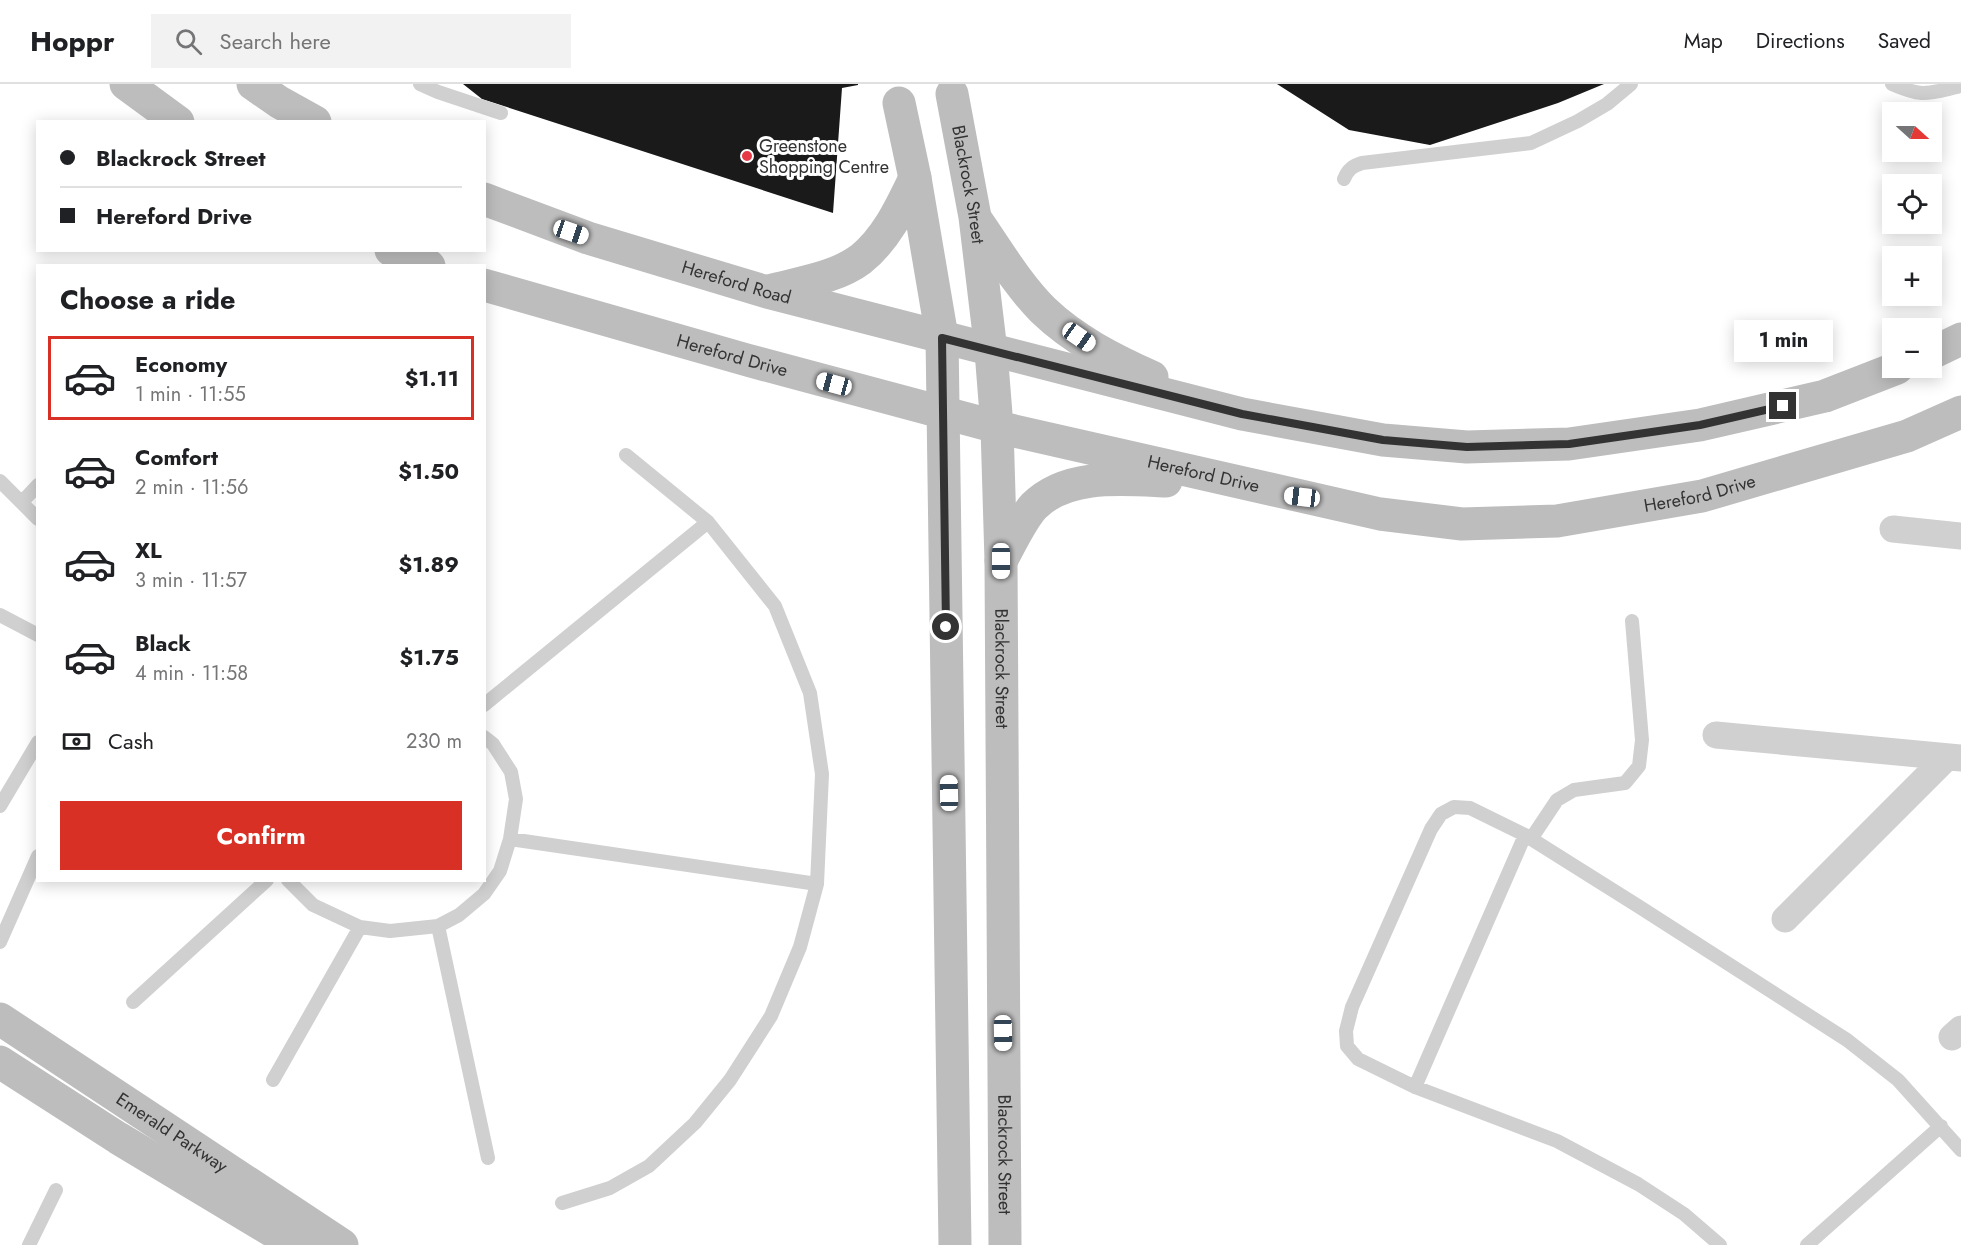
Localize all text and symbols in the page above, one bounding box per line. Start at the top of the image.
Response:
search box [151,14,571,68]
text: Hoppr [30,21,115,62]
icon: search [172,25,205,58]
text: Search here [220,25,331,57]
text: Map [1684,26,1723,56]
text: Directions [1756,26,1845,56]
text: Saved [1878,26,1931,56]
north arrow [1882,102,1942,162]
map controls [1882,102,1942,378]
street label: Blackrock Street [945,123,991,246]
place label: Greenstone Shopping Centre [759,133,889,180]
text: Blackrock Street [96,142,266,174]
marker: Greenstone Shopping Centre [740,149,754,163]
button: locate [1882,174,1942,234]
text: Hereford Drive [96,200,252,232]
car [551,218,591,246]
button: + [1882,246,1942,306]
street label: Hereford Road [678,254,794,311]
text: Choose a ride [60,280,235,319]
button: − [1882,318,1942,378]
car [1059,319,1099,355]
callout: 1 min [1734,319,1832,361]
text: 1 min [1759,326,1808,355]
street label: Hereford Drive [674,328,791,383]
text: Economy [135,348,227,380]
icon: car [63,351,117,405]
text: $1.11 [405,362,459,394]
car [814,371,854,397]
text: 1 min · 11:55 [135,380,246,409]
route end [1769,392,1796,419]
text: Comfort [135,441,218,473]
icon: car [63,444,117,498]
street label: Hereford Drive [1145,449,1262,499]
text: $1.50 [398,455,459,487]
street label: Hereford Drive [1642,468,1759,519]
text: 2 min · 11:56 [135,473,248,502]
car [1283,486,1321,508]
text: XL [135,534,162,566]
icon: car [63,537,117,591]
car [992,543,1010,579]
text: $1.89 [399,548,459,580]
text: 3 min · 11:57 [135,566,247,595]
street label: Blackrock Street [988,609,1015,729]
route start [932,613,959,640]
text: Black [135,627,191,659]
icon: car [63,630,117,684]
text: $1.75 [400,641,459,673]
text: 4 min · 11:58 [135,659,248,688]
icon: cash [60,725,93,758]
text: Cash [108,725,154,757]
text: 230 m [406,727,462,756]
car [940,775,958,811]
button: Confirm [60,801,462,870]
car [994,1015,1012,1051]
street label: Emerald Parkway [111,1086,233,1179]
street label: Blackrock Street [991,1095,1018,1215]

